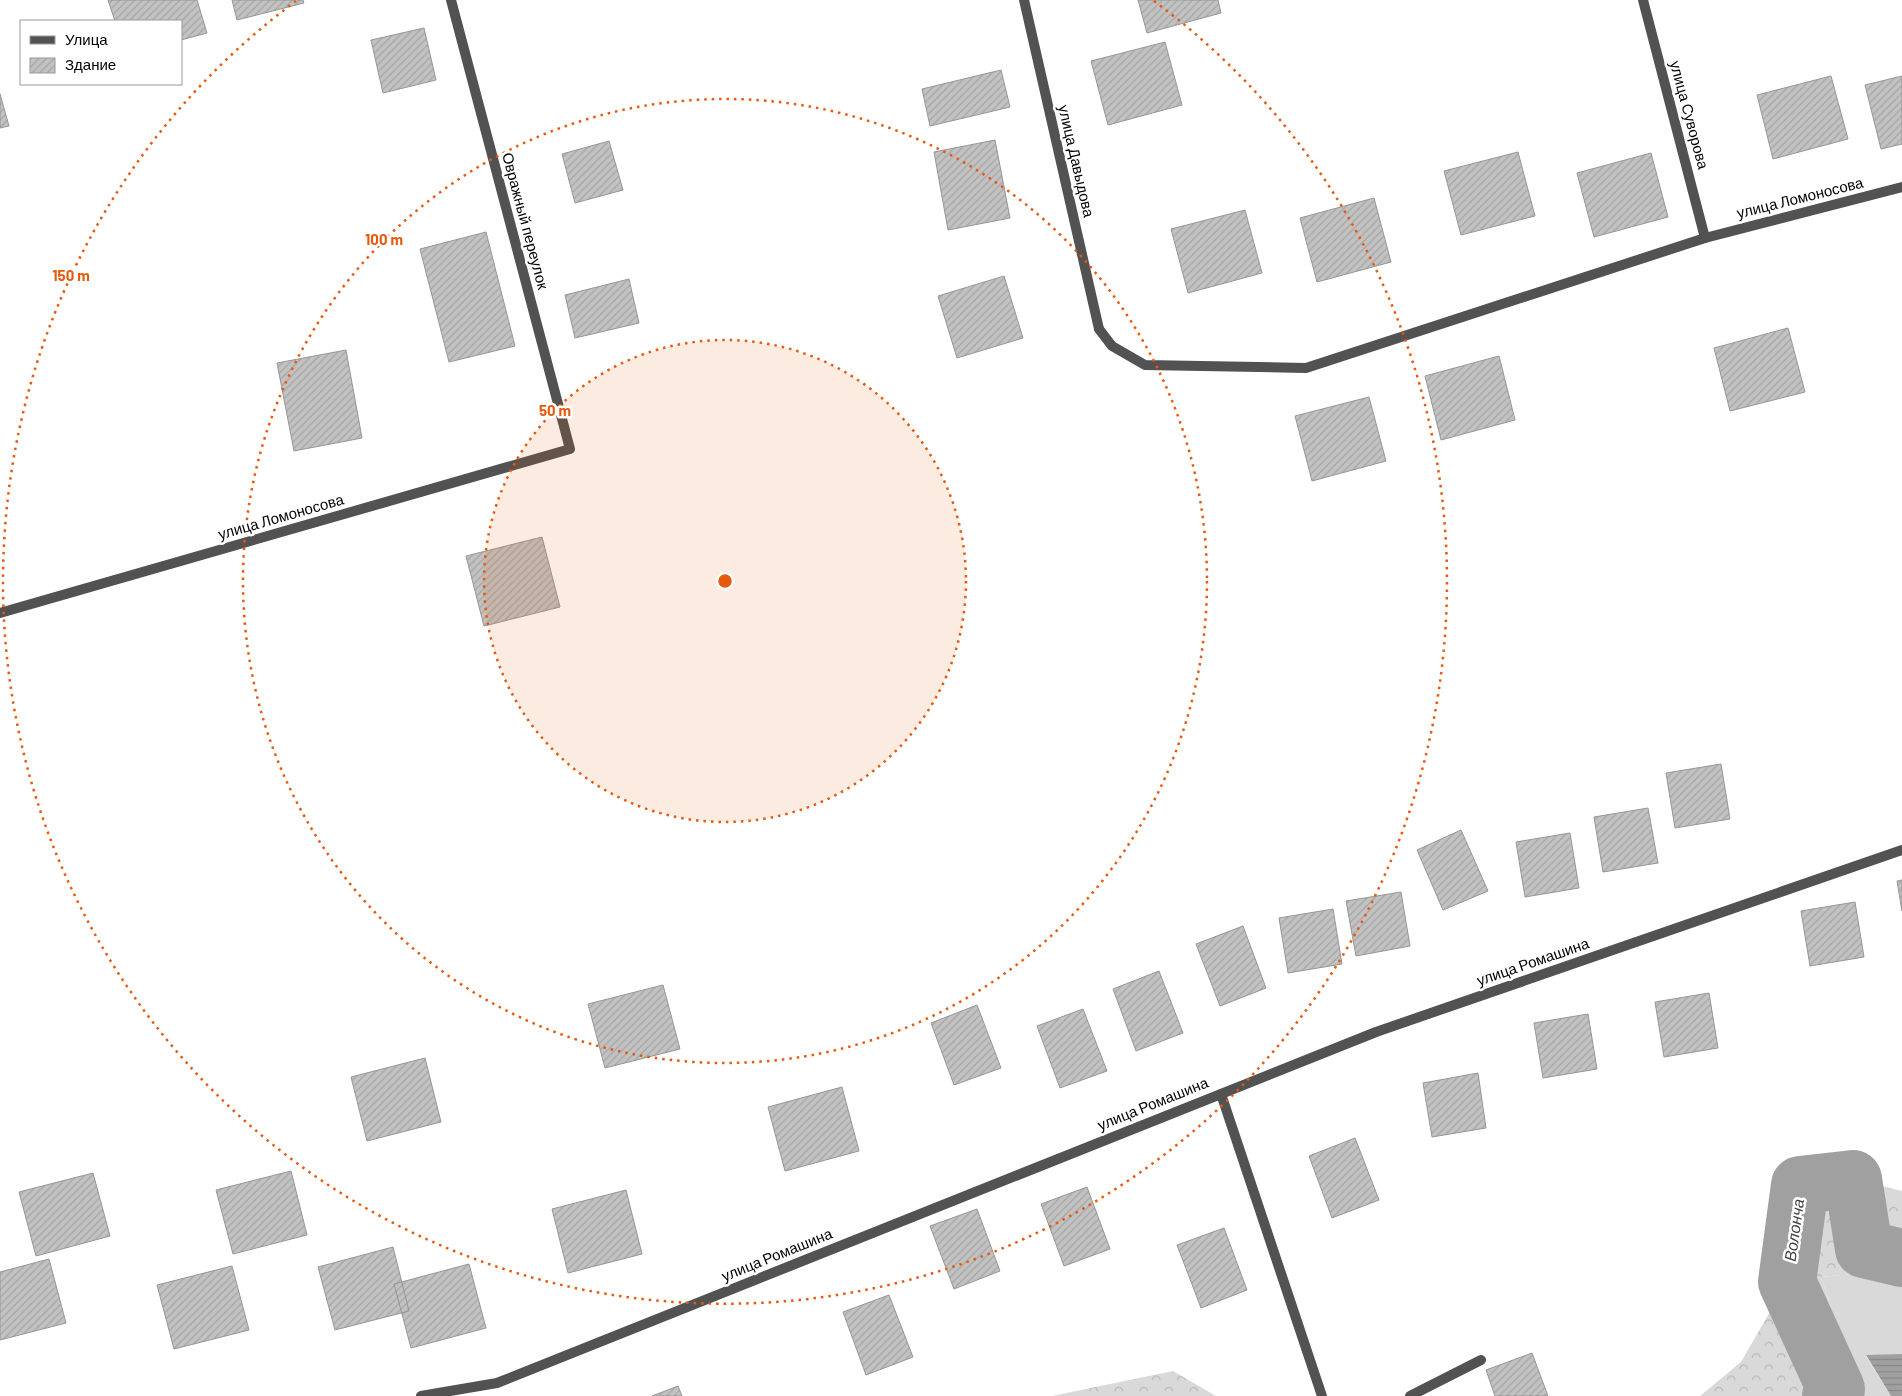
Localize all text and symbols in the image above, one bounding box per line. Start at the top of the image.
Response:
legend [20,20,182,85]
text: Улица [65,30,108,48]
text: Здание [65,55,116,73]
street label: улица Суворова [1667,59,1713,172]
street label: улица Давыдова [1055,103,1099,219]
street label: Овражный переулок [499,150,553,291]
street label: улица Ломоносова [1735,172,1866,221]
text: 100 m [365,230,403,248]
text: 150 m [52,266,90,284]
text: 50 m [539,401,571,419]
street label: улица Ломоносова [216,489,346,543]
centre of rings [716,572,734,590]
street label: улица Ромашина [1474,933,1592,989]
street label: улица Ромашина [1095,1072,1211,1133]
water label: Волонча [1780,1197,1807,1263]
street label: улица Ромашина [719,1223,835,1284]

